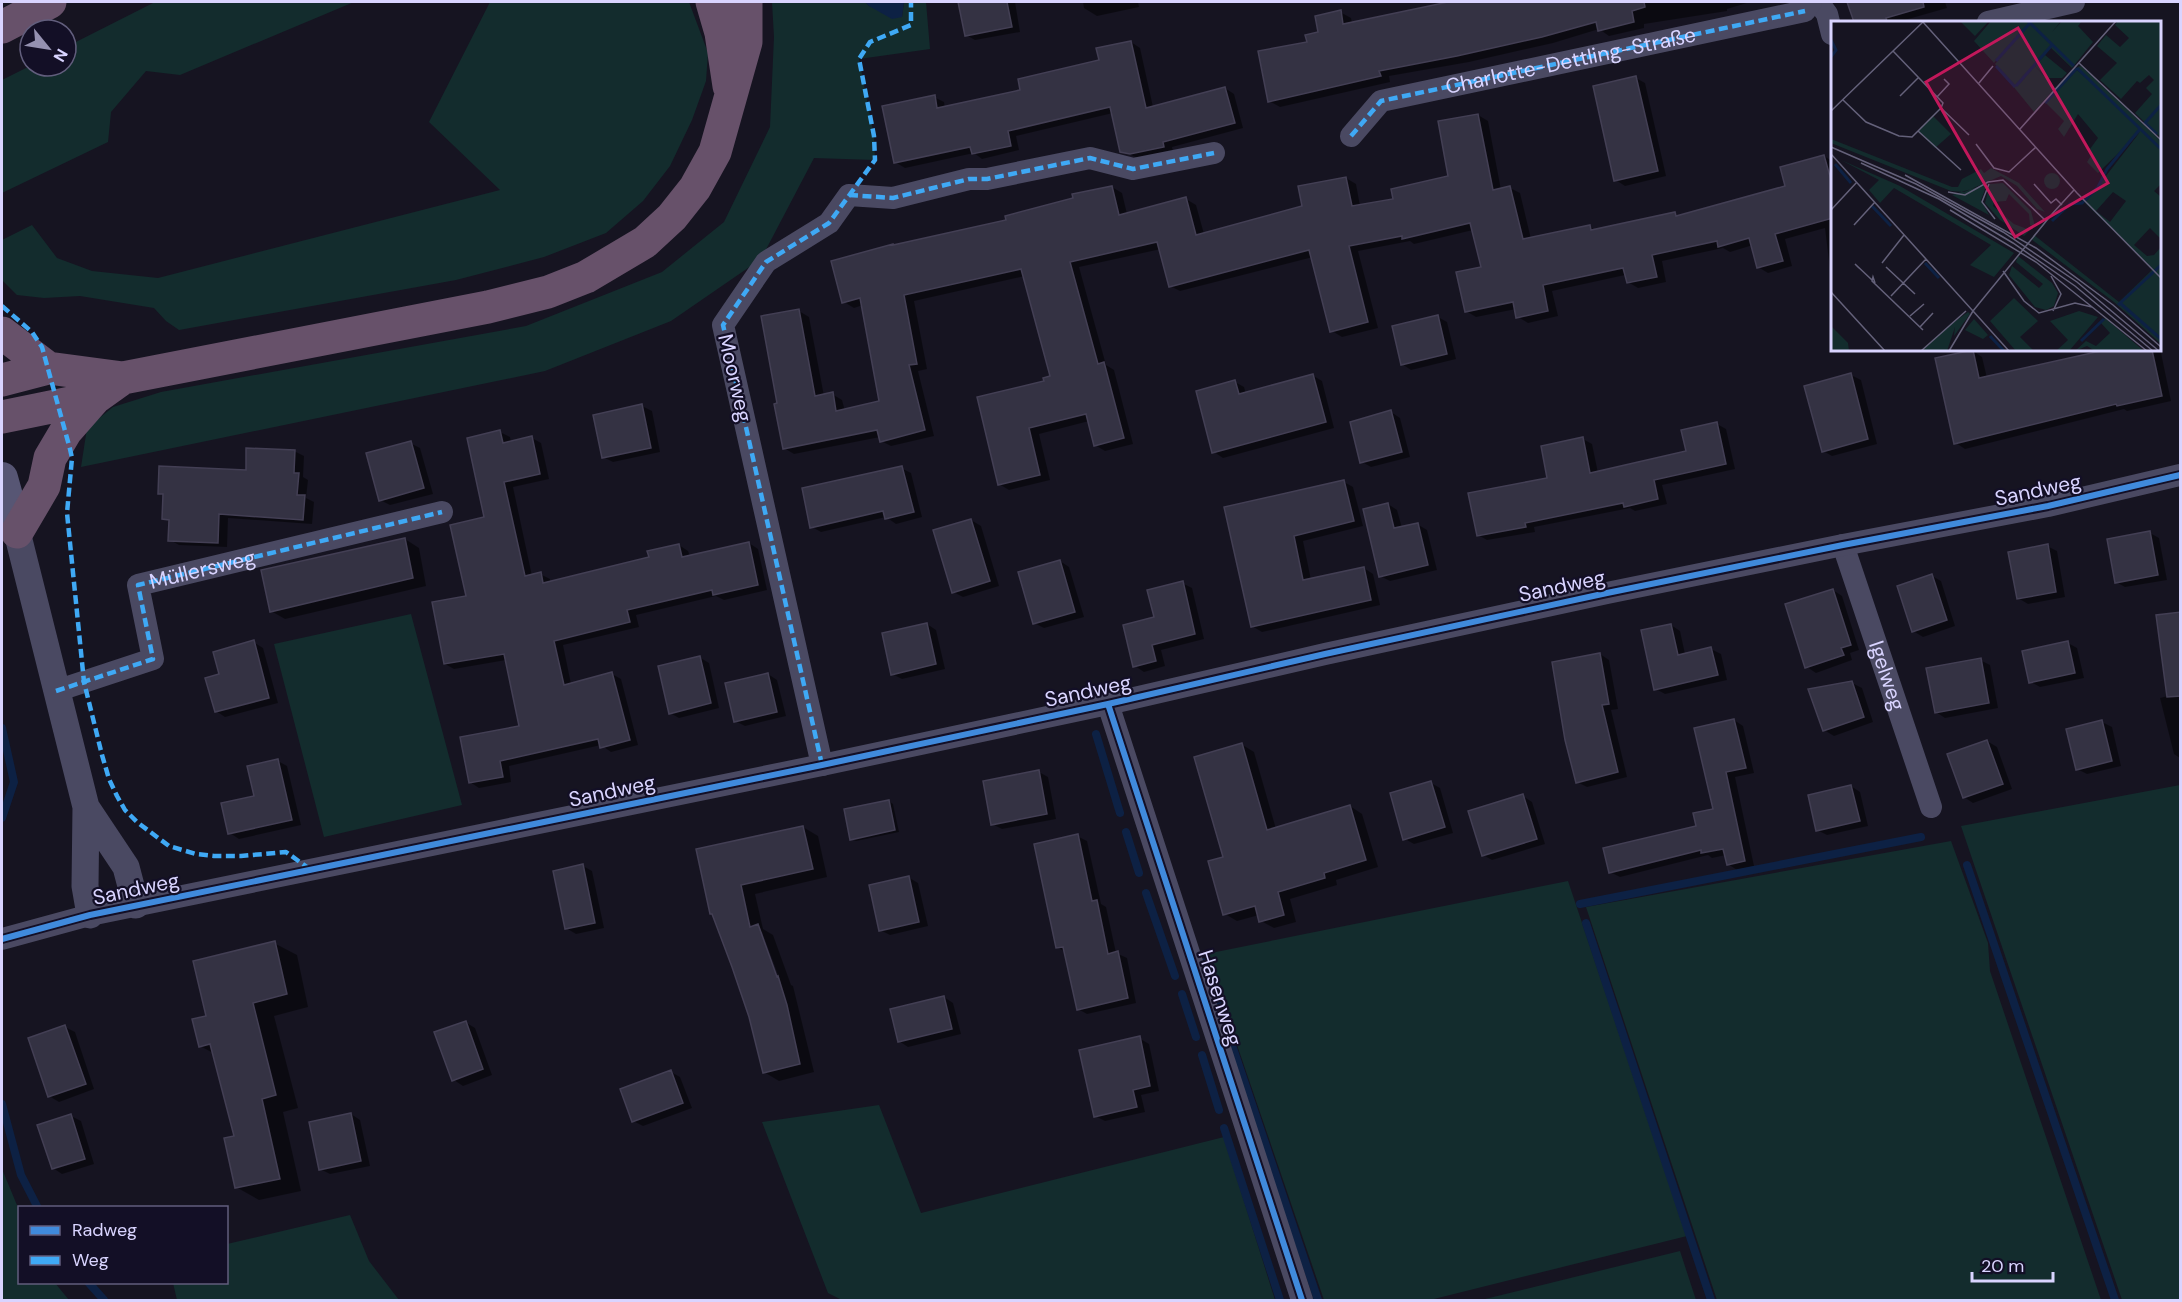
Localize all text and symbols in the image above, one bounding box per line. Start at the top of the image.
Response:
north arrow [18,18,78,78]
street label: Charlotte-Dettling-Straße [1443,21,1698,101]
inset map [1831,21,2161,351]
text: N [49,45,73,66]
street label: Moorweg [711,331,759,425]
street label: Sandweg [1992,467,2084,513]
street label: Müllersweg [147,543,259,596]
street label: Sandweg [1516,563,1608,609]
street label: Igelweg [1862,637,1912,715]
street label: Sandweg [1042,668,1134,714]
street label: Sandweg [566,768,658,814]
street label: Sandweg [90,866,182,912]
street label: Hasenweg [1191,946,1249,1050]
legend [18,1206,228,1284]
text: Radweg [72,1218,137,1242]
scale bar [1972,1245,2053,1283]
text: Weg [72,1248,109,1272]
text: 20 m [1981,1254,2024,1278]

